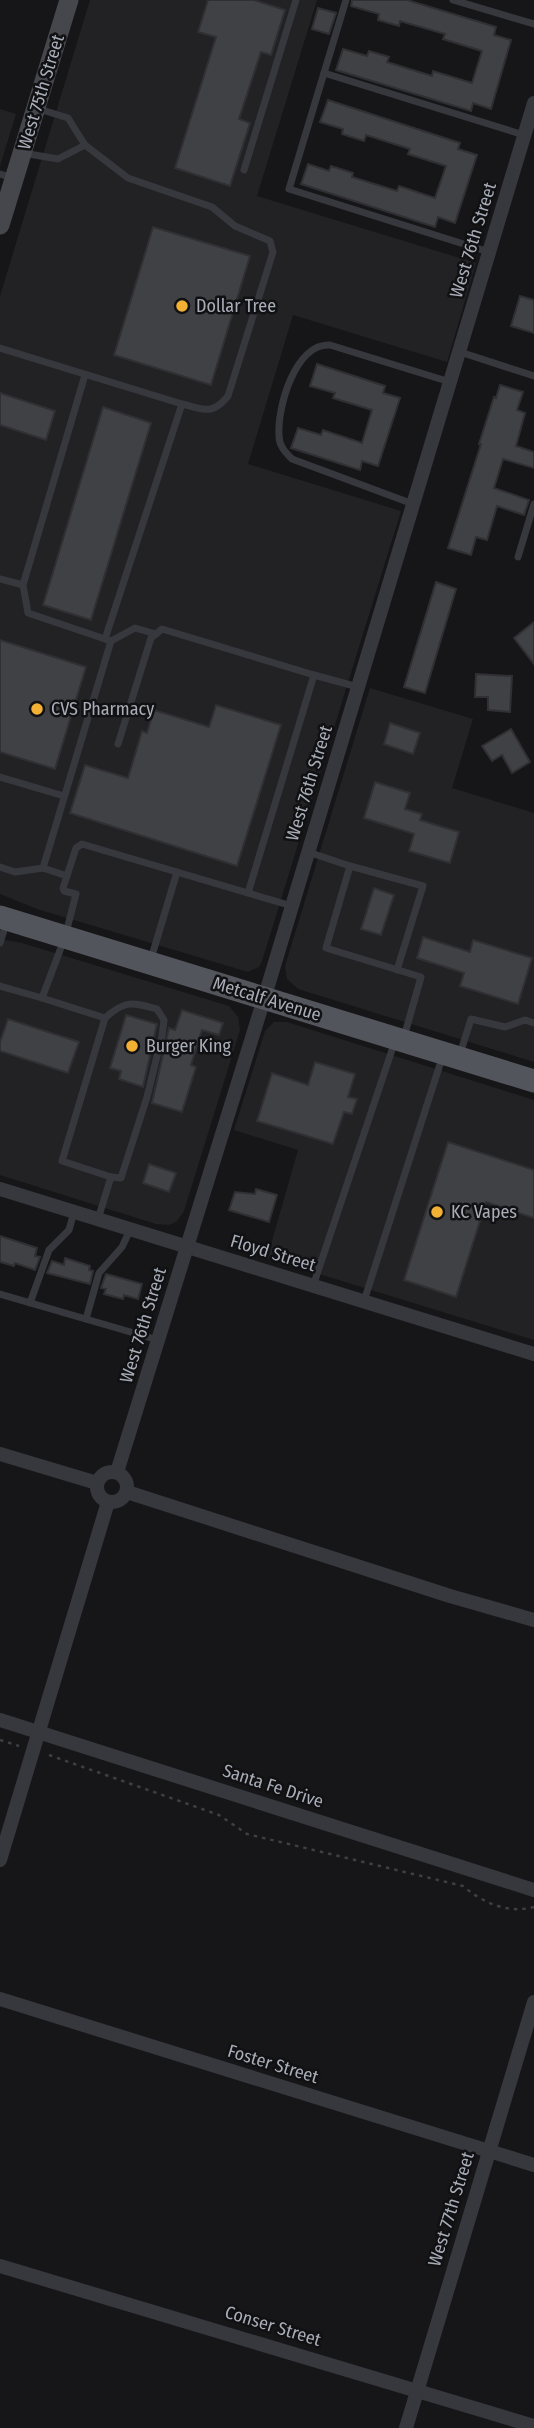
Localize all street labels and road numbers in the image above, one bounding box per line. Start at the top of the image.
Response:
street label: West 75th Street [13,32,69,152]
street label: West 76th Street [445,179,501,300]
street label: West 76th Street [281,722,337,843]
street label: Metcalf Avenue [210,972,324,1026]
street label: Floyd Street [228,1230,318,1276]
street label: West 76th Street [115,1264,171,1385]
street label: Santa Fe Drive [220,1759,326,1813]
street label: Foster Street [225,2040,321,2088]
street label: West 77th Street [423,2149,479,2269]
street label: Conser Street [222,2301,324,2351]

